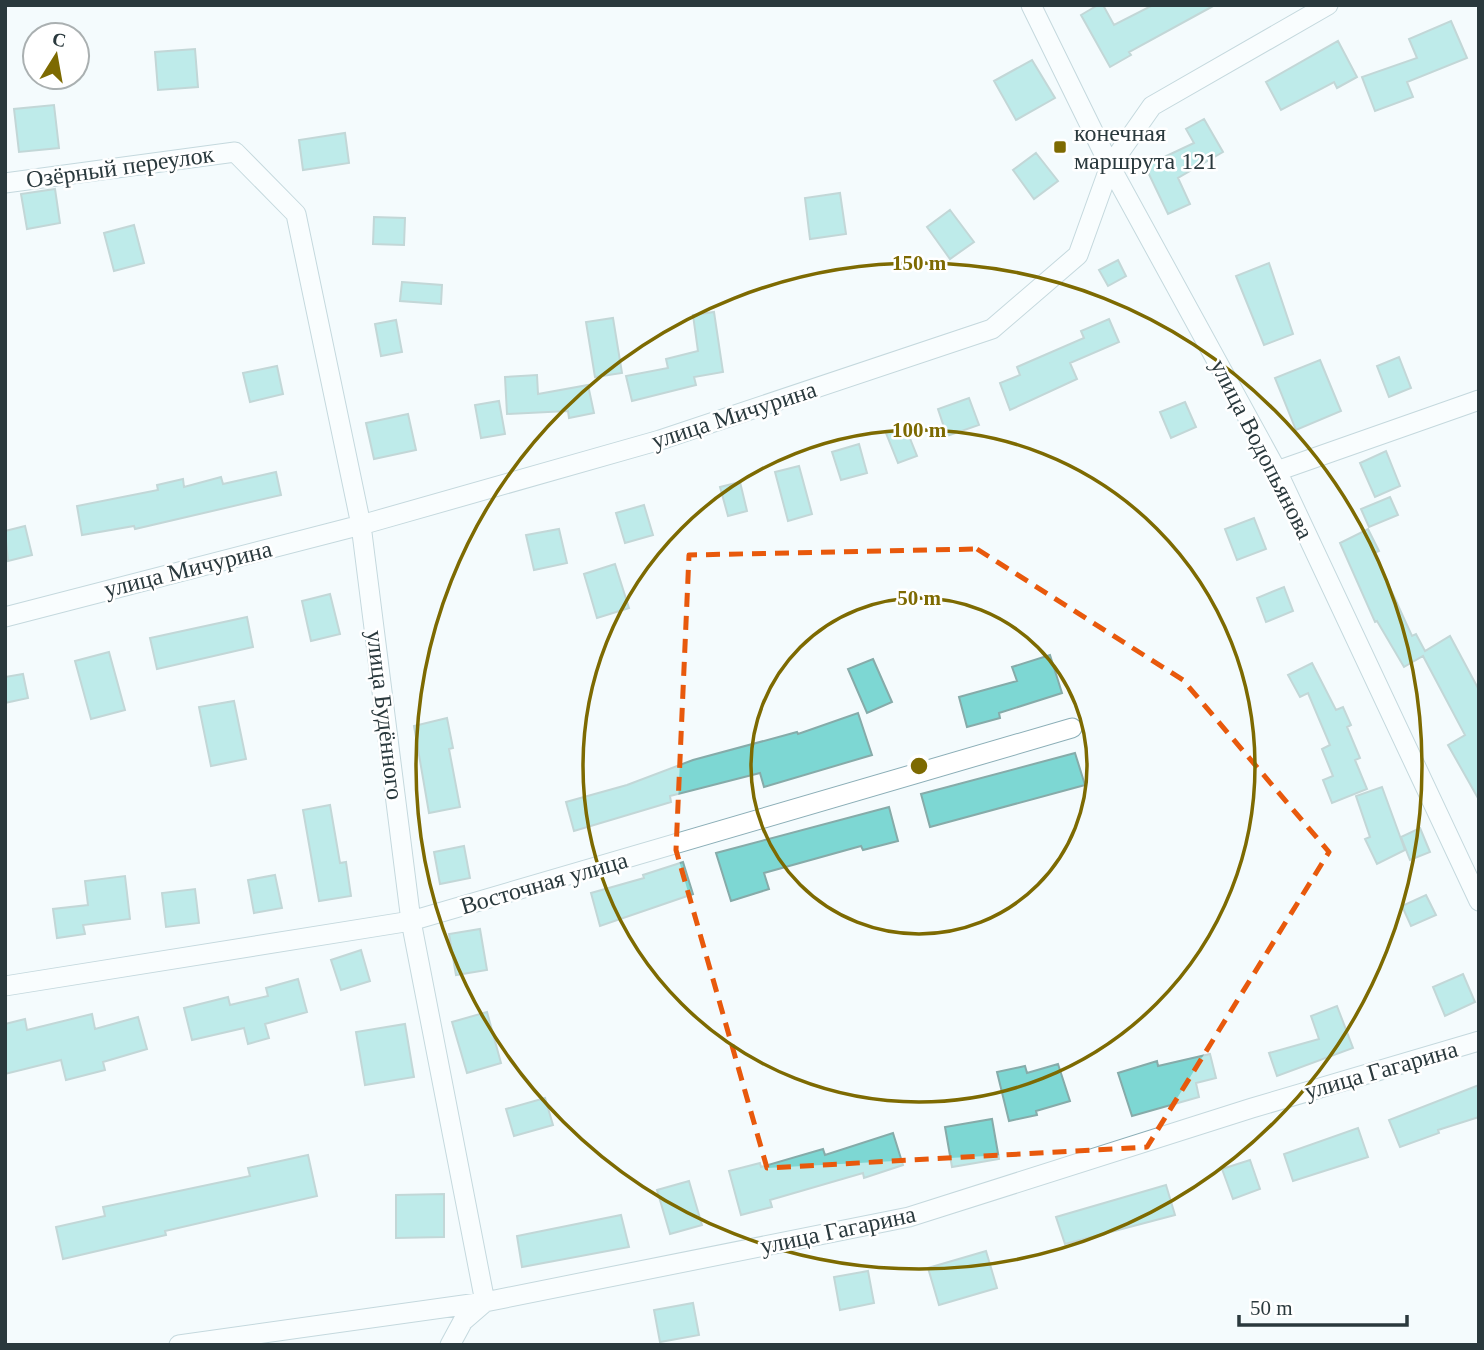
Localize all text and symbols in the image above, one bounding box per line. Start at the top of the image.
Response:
north arrow [21,21,91,91]
text: С [50,28,68,51]
place label: конечная маршрута 121 [1074,120,1217,174]
marker: конечная маршрута 121 [1052,139,1068,155]
street label: Озёрный переулок [24,141,216,193]
text: 150 m [892,251,947,275]
street label: улица Водопьянова [1205,355,1319,543]
street label: улица Мичурина [648,376,820,454]
text: 100 m [892,418,947,442]
street label: улица Мичурина [101,536,275,602]
text: 50 m [897,586,941,610]
street label: улица Будённого [362,629,408,801]
centre of rings [907,754,931,778]
street label: Восточная улица [457,847,631,919]
street label: улица Гагарина [1301,1036,1461,1104]
street label: улица Гагарина [758,1201,918,1259]
scale bar [1239,1284,1407,1328]
text: 50 m [1250,1296,1293,1320]

